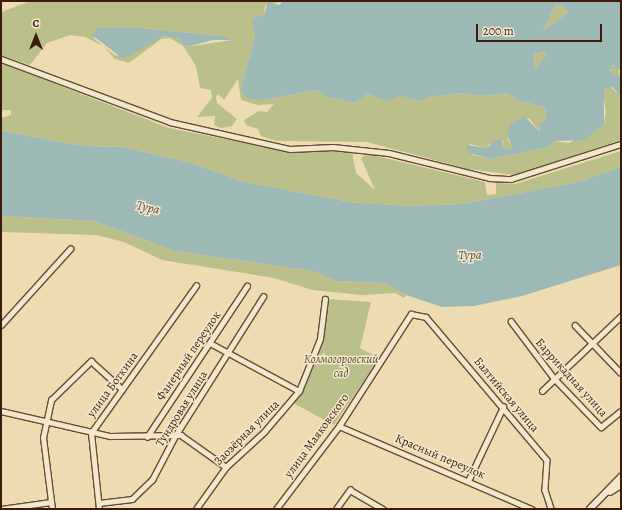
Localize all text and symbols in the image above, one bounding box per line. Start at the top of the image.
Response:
north arrow [16,16,56,56]
text: С [33,16,39,31]
scale bar [478,16,604,42]
text: 200 m [483,23,514,39]
water label: Тура [135,198,161,218]
water label: Тура [458,247,482,263]
street label: Фанерный переулок [154,308,224,404]
street label: Баррикадная улица [532,336,610,420]
street label: улица Боткина [84,349,142,421]
park label: Колмогоровский сад [304,353,378,381]
street label: Балтийская улица [470,355,542,435]
street label: Тундровая улица [153,368,211,450]
street label: улица Маяковского [282,391,352,481]
street label: Заозёрная улица [211,397,283,469]
street label: Красный переулок [393,431,487,483]

